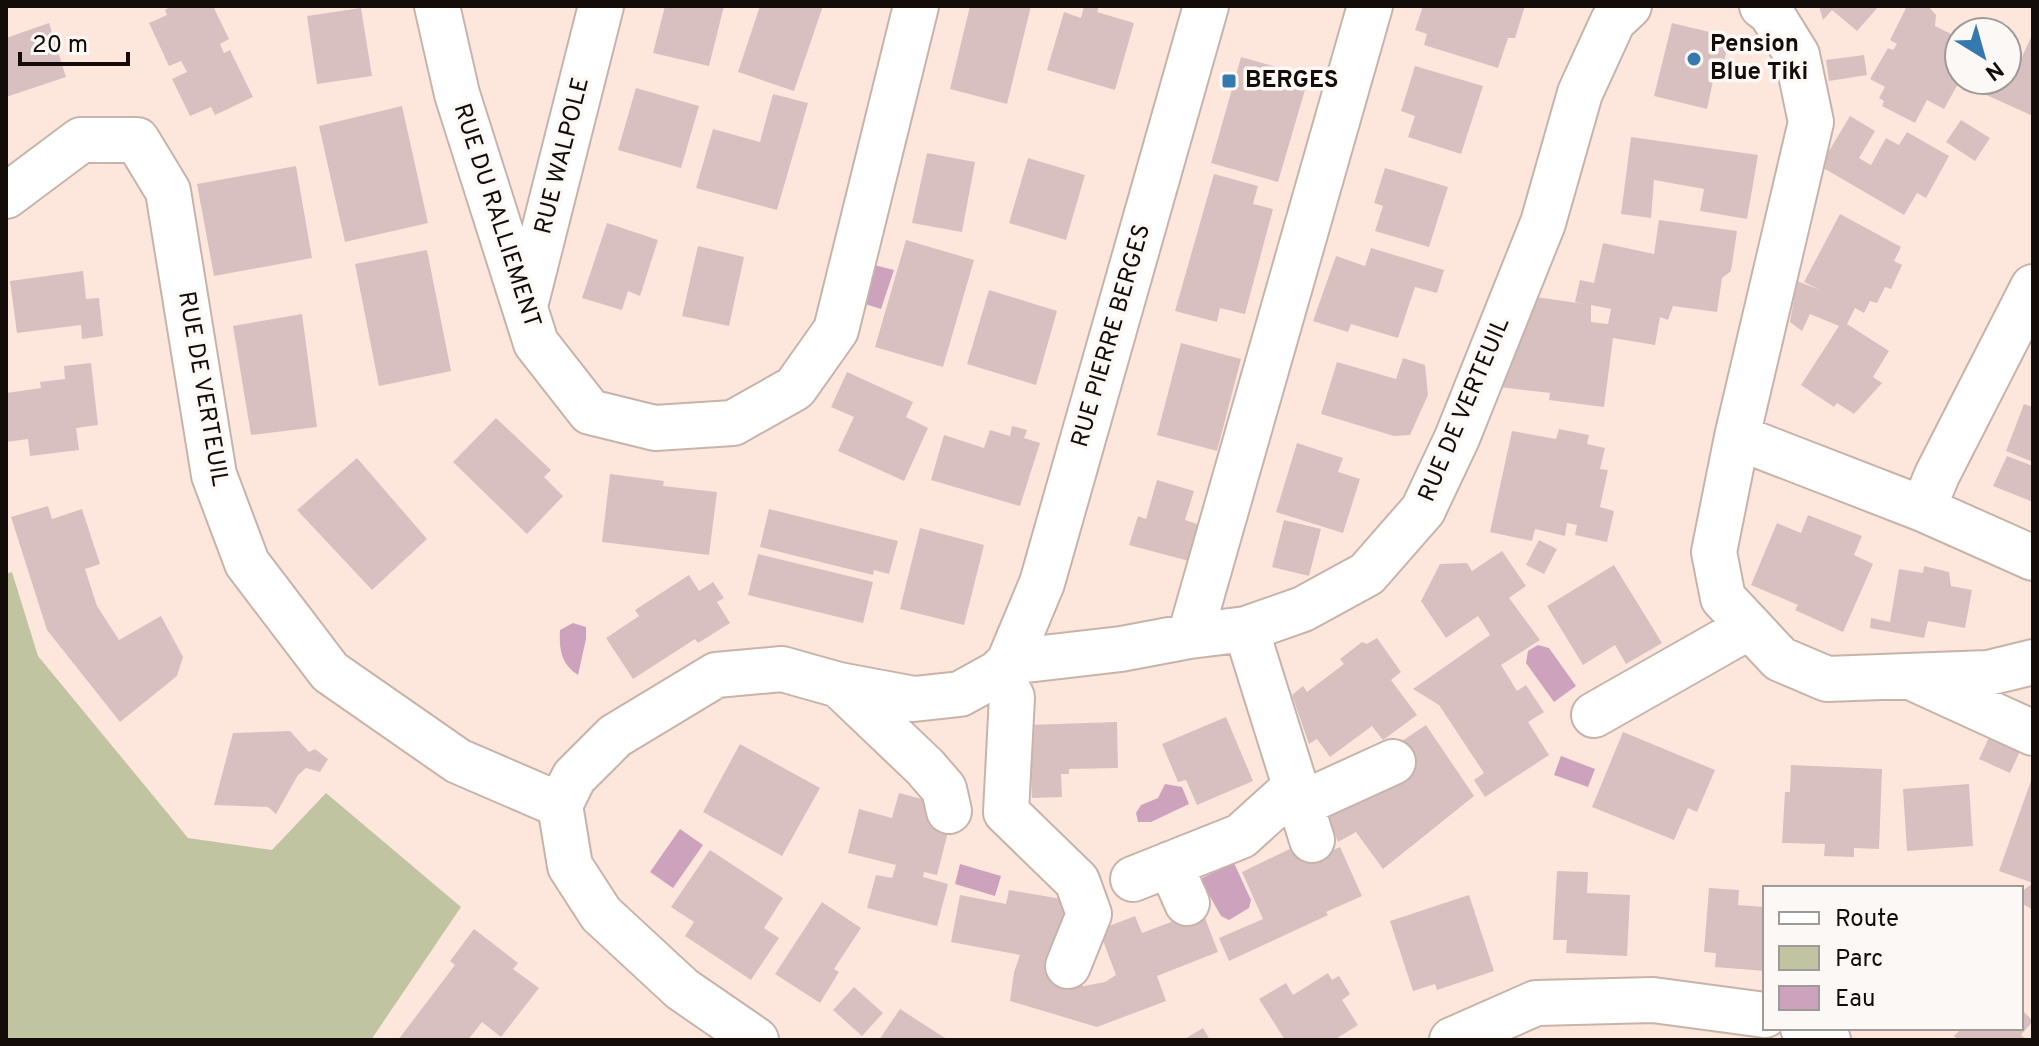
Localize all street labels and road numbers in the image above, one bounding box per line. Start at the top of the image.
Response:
street label: RUE WALPOLE [529,75,597,237]
street label: RUE DU RALLIEMENT [446,100,546,332]
street label: RUE PIERRE BERGES [1066,221,1158,451]
street label: RUE DE VERTEUIL [170,289,234,489]
street label: RUE DE VERTEUIL [1413,313,1517,507]

